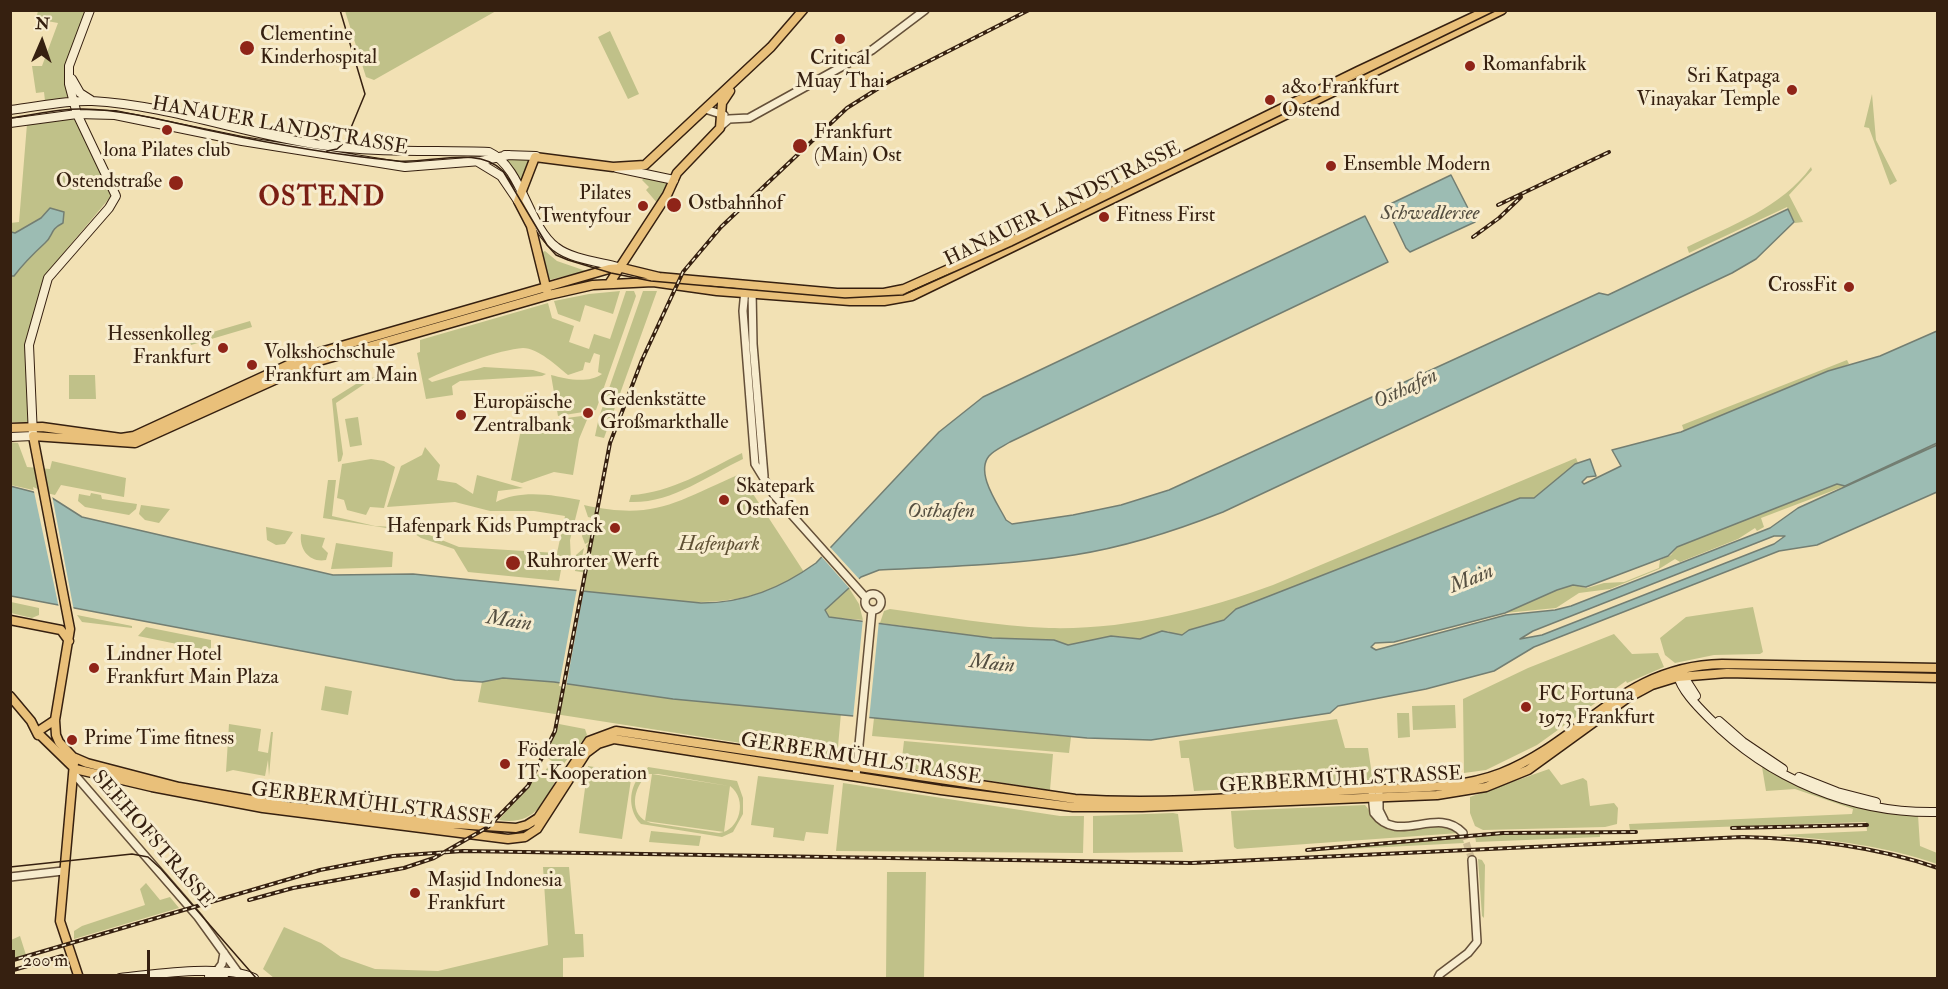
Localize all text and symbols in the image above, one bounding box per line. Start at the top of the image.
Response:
north arrow [12,12,72,72]
text: N [35,14,50,34]
place label: Clementine Kinderhospital [260,24,377,71]
marker: Critical Muay Thai [833,32,847,46]
marker: Clementine Kinderhospital [238,39,256,57]
place label: Critical Muay Thai [795,48,885,95]
place label: Romanfabrik [1482,54,1587,78]
marker: Romanfabrik [1463,59,1477,73]
place label: Sri Katpaga Vinayakar Temple [1637,66,1780,113]
place label: a&o Frankfurt Ostend [1282,77,1399,124]
marker: Sri Katpaga Vinayakar Temple [1785,83,1799,97]
street label: HANAUER LANDSTRASSE [150,93,410,161]
marker: a&o Frankfurt Ostend [1263,93,1277,107]
place label: Frankfurt (Main) Ost [814,122,902,169]
marker: lona Pilates club [160,123,174,137]
marker: Frankfurt (Main) Ost [791,137,809,155]
street label: HANAUER LANDSTRASSE [941,137,1185,273]
place label: lona Pilates club [104,140,230,164]
place label: Ensemble Modern [1343,154,1490,178]
marker: Ensemble Modern [1324,159,1338,173]
place label: Ostendstraße [56,171,162,195]
marker: Ostendstraße [167,174,185,192]
district label: OSTEND [258,183,386,215]
place label: Pilates Twentyfour [539,183,631,230]
place label: Ostbahnhof [688,193,783,217]
marker: Ostbahnhof [665,196,683,214]
marker: Pilates Twentyfour [636,199,650,213]
water label: Schwedlersee [1381,201,1479,227]
place label: Fitness First [1116,205,1215,229]
marker: Fitness First [1097,210,1111,224]
place label: CrossFit [1768,275,1837,299]
marker: CrossFit [1842,280,1856,294]
place label: Hessenkolleg Frankfurt [107,324,211,371]
marker: Hessenkolleg Frankfurt [216,341,230,355]
place label: Volkshochschule Frankfurt am Main [264,342,418,389]
marker: Volkshochschule Frankfurt am Main [245,358,259,372]
water label: Osthafen [1370,364,1442,416]
place label: Gedenkstätte Großmarkthalle [600,389,729,436]
place label: Europäische Zentralbank [473,392,572,439]
marker: Gedenkstätte Großmarkthalle [581,406,595,420]
marker: Europäische Zentralbank [454,408,468,422]
place label: Skatepark Osthafen [736,476,815,523]
marker: Skatepark Osthafen [717,493,731,507]
water label: Osthafen [907,499,975,525]
place label: Hafenpark Kids Pumptrack [386,516,603,540]
marker: Hafenpark Kids Pumptrack [608,521,622,535]
park label: Hafenpark [678,534,760,558]
place label: Ruhrorter Werft [526,551,659,575]
marker: Ruhrorter Werft [504,554,522,572]
water label: Main [1446,560,1498,600]
water label: Main [485,606,533,638]
place label: Lindner Hotel Frankfurt Main Plaza [106,644,279,691]
water label: Main [968,650,1016,680]
marker: Lindner Hotel Frankfurt Main Plaza [87,661,101,675]
place label: FC Fortuna 1973 Frankfurt [1538,684,1655,731]
marker: FC Fortuna 1973 Frankfurt [1519,700,1533,714]
place label: Prime Time fitness [84,728,234,752]
street label: GERBERMÜHLSTRASSE [739,729,983,791]
marker: Prime Time fitness [65,733,79,747]
place label: Föderale IT-Kooperation [517,740,647,787]
marker: Föderale IT-Kooperation [498,757,512,771]
street label: GERBERMÜHLSTRASSE [1219,763,1463,799]
street label: SEEHOFSTRASSE [86,766,218,914]
street label: GERBERMÜHLSTRASSE [250,778,494,832]
place label: Masjid Indonesia Frankfurt [427,870,562,917]
marker: Masjid Indonesia Frankfurt [408,886,422,900]
scale bar [15,938,153,976]
text: 200 m [23,949,68,972]

